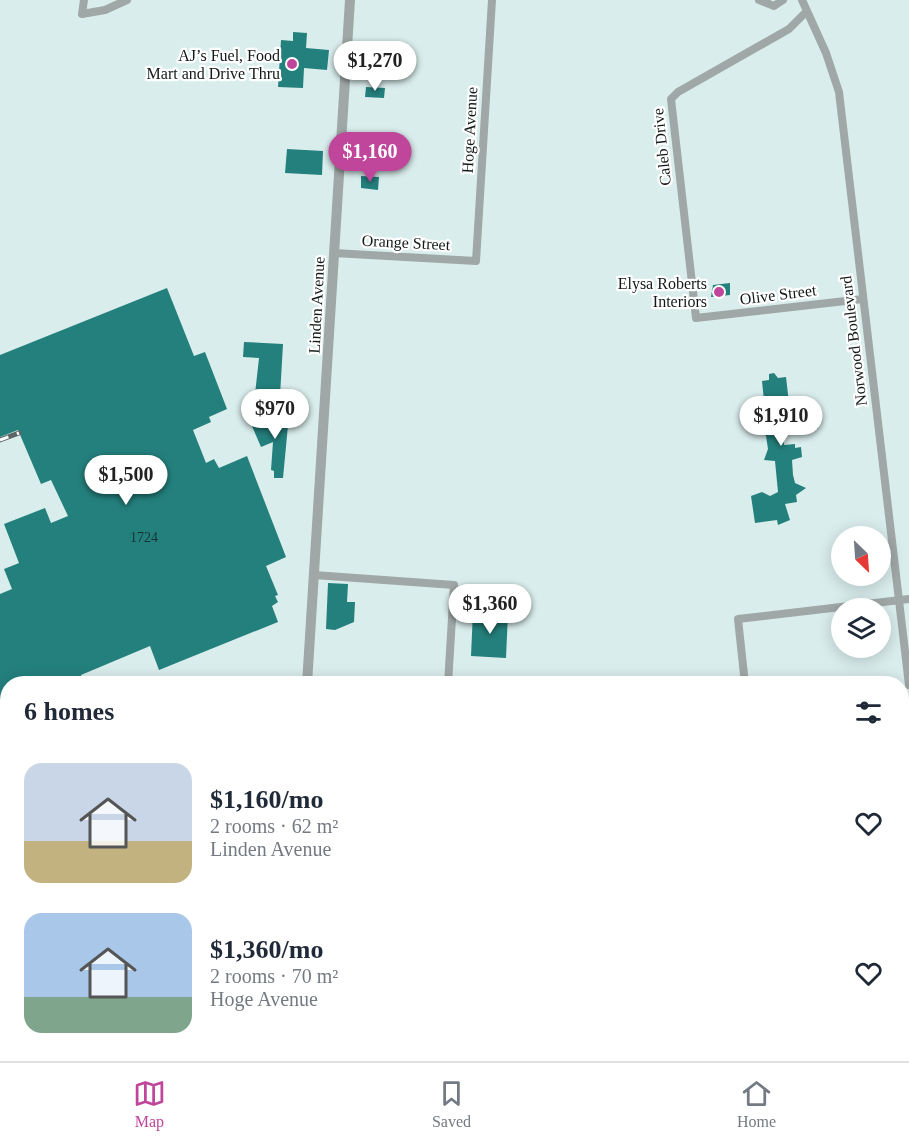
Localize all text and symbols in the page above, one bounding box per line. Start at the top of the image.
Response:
pin: $1,270 [326,41,424,92]
place label: AJ’s Fuel, Food Mart and Drive Thru [147,47,280,82]
text: $1,270 [348,49,403,71]
marker: AJ’s Fuel, Food Mart and Drive Thru [285,57,299,71]
street label: Hoge Avenue [459,86,481,174]
street label: Caleb Drive [649,107,674,186]
pin: $1,160 [321,132,419,183]
text: $1,160 [343,140,398,162]
street label: Orange Street [361,232,451,254]
street label: Linden Avenue [305,256,328,354]
place label: Elysa Roberts Interiors [618,275,707,310]
street label: Norwood Boulevard [837,275,870,407]
street label: Olive Street [739,281,818,308]
marker: Elysa Roberts Interiors [712,285,726,299]
pin: $970 [239,389,311,440]
pin: $1,910 [732,396,830,447]
text: $970 [255,397,295,419]
text: $1,910 [754,404,809,426]
pin: $1,500 [77,455,175,506]
text: $1,500 [99,463,154,485]
north arrow [831,526,891,586]
map controls [831,526,891,658]
house number: 1724 [130,530,158,545]
pin: $1,360 [441,584,539,635]
text: $1,360 [463,592,518,614]
button: layers [831,598,891,658]
icon: filters [852,696,885,729]
text: 6 homes [24,697,114,726]
text: $1,160/mo [210,785,323,814]
icon: home [72,787,144,859]
icon: heart [852,807,885,840]
text: 2 rooms · 62 m² [210,815,338,837]
text: Linden Avenue [210,838,331,860]
text: $1,360/mo [210,935,323,964]
icon: home [72,937,144,1009]
icon: heart [852,957,885,990]
text: 2 rooms · 70 m² [210,965,338,987]
text: Hoge Avenue [210,988,318,1010]
tab: Map [133,1077,166,1131]
tab: Saved [432,1077,471,1131]
tab: Home [737,1077,776,1131]

